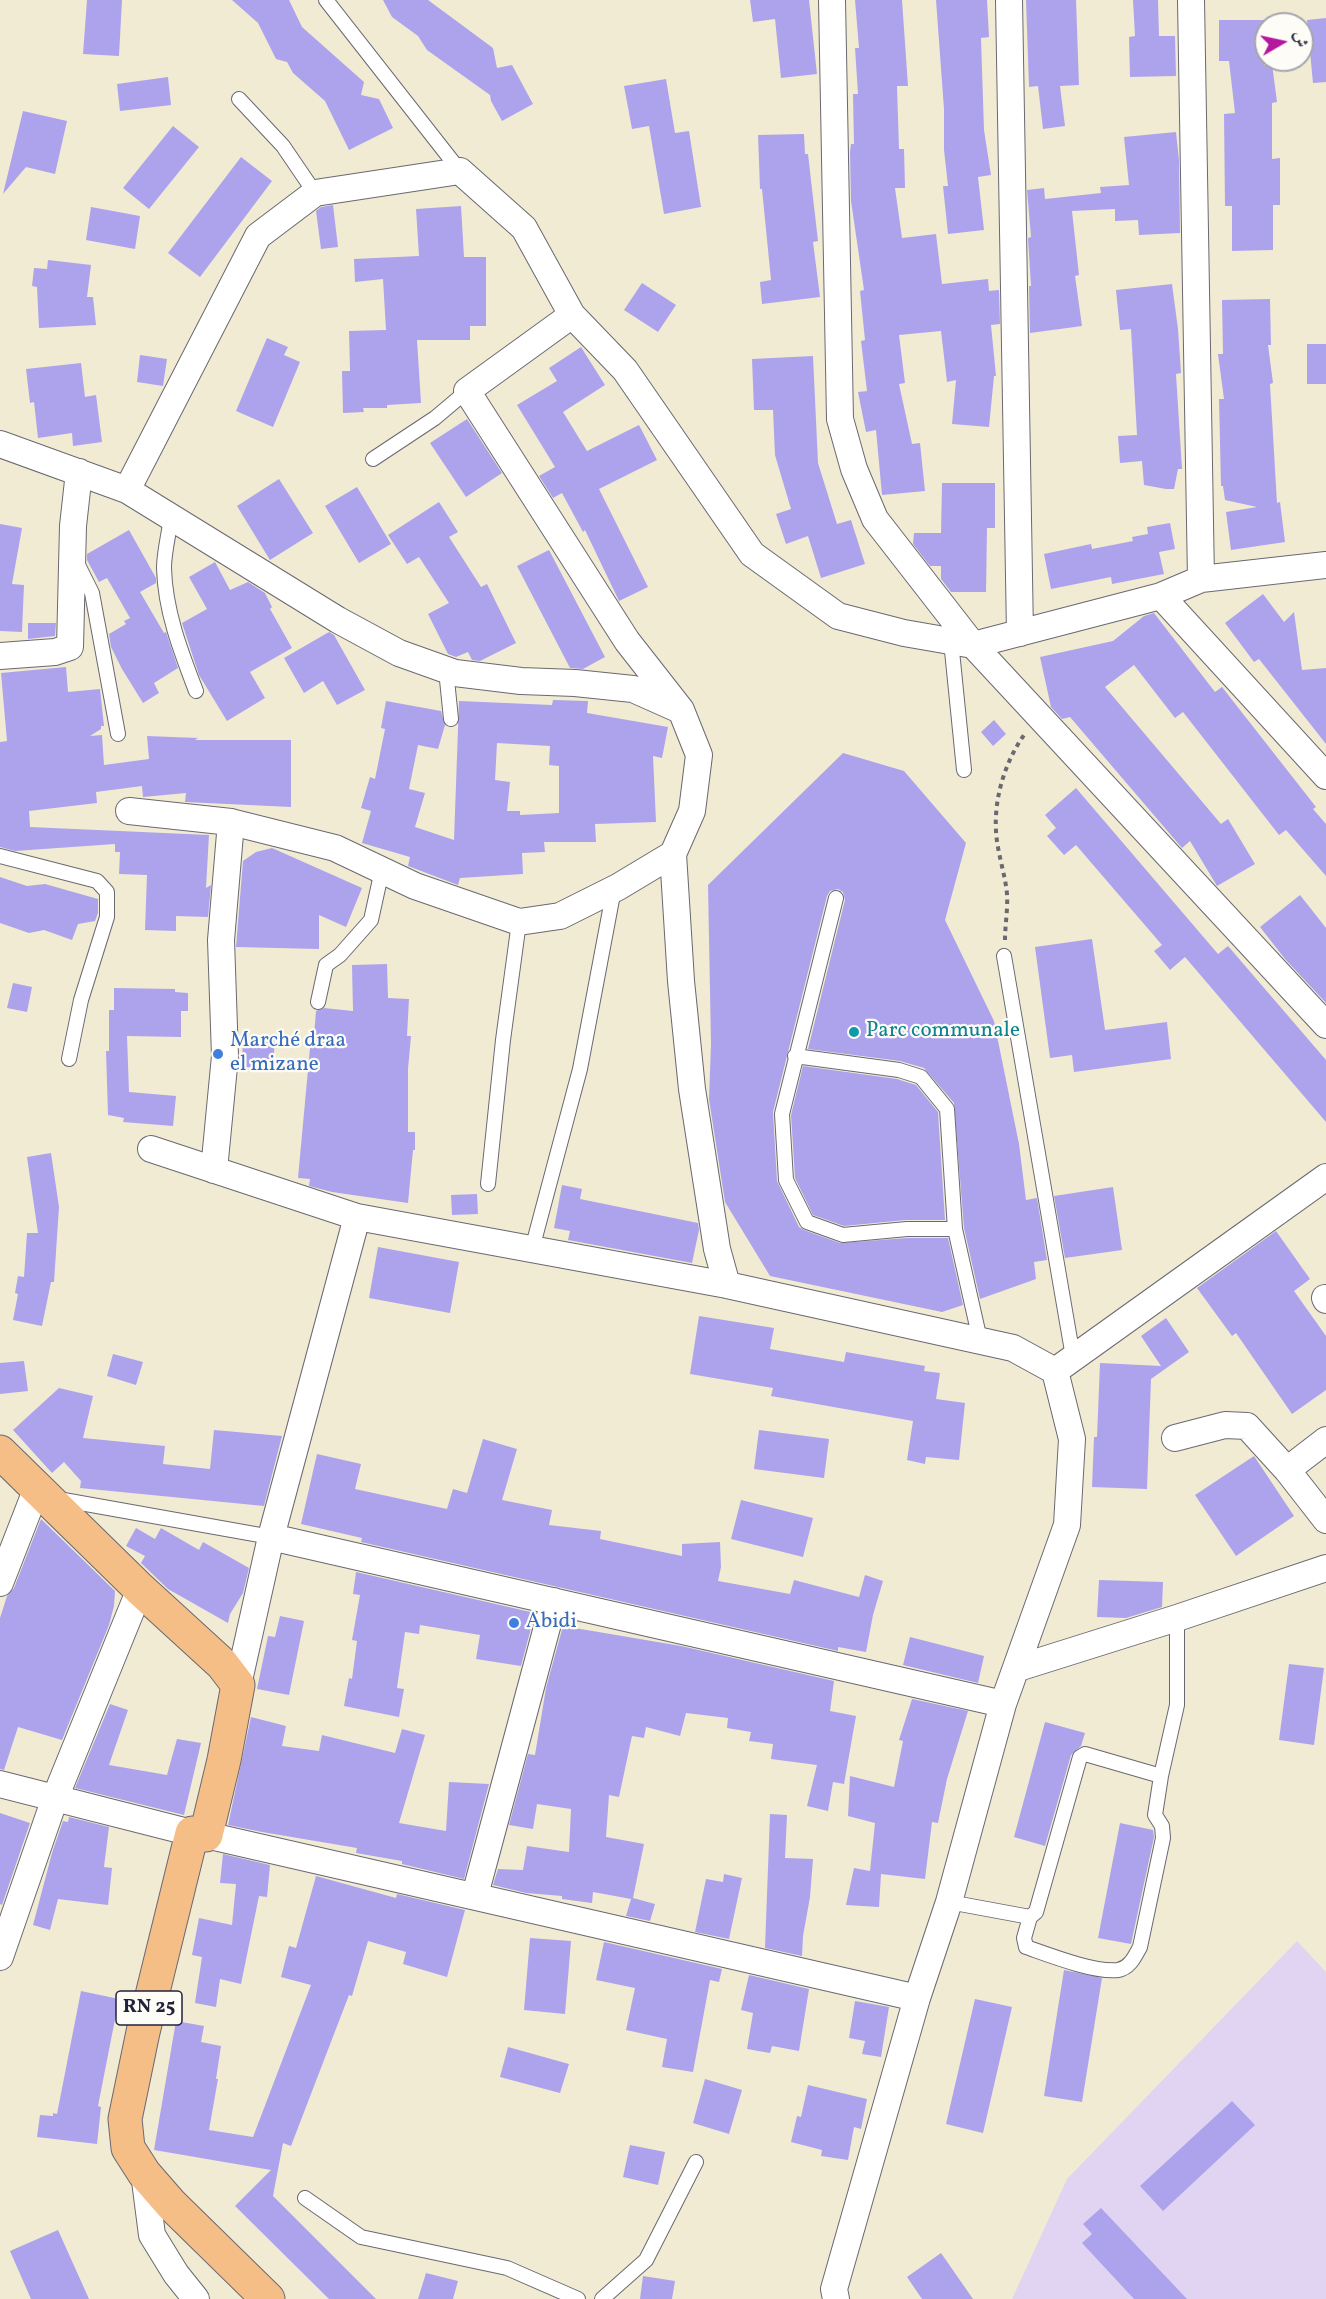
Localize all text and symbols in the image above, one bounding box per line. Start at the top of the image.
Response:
north arrow [1254,12,1314,72]
text: ش [1288,30,1312,49]
place label: Parc communale [866,1019,1020,1045]
marker: Parc communale [847,1025,861,1039]
place label: Marché draa el mizane [230,1029,346,1079]
marker: Marché draa el mizane [211,1047,225,1061]
place label: Abidi [526,1610,577,1636]
marker: Abidi [507,1616,521,1630]
road number: RN 25 [116,1991,182,2025]

